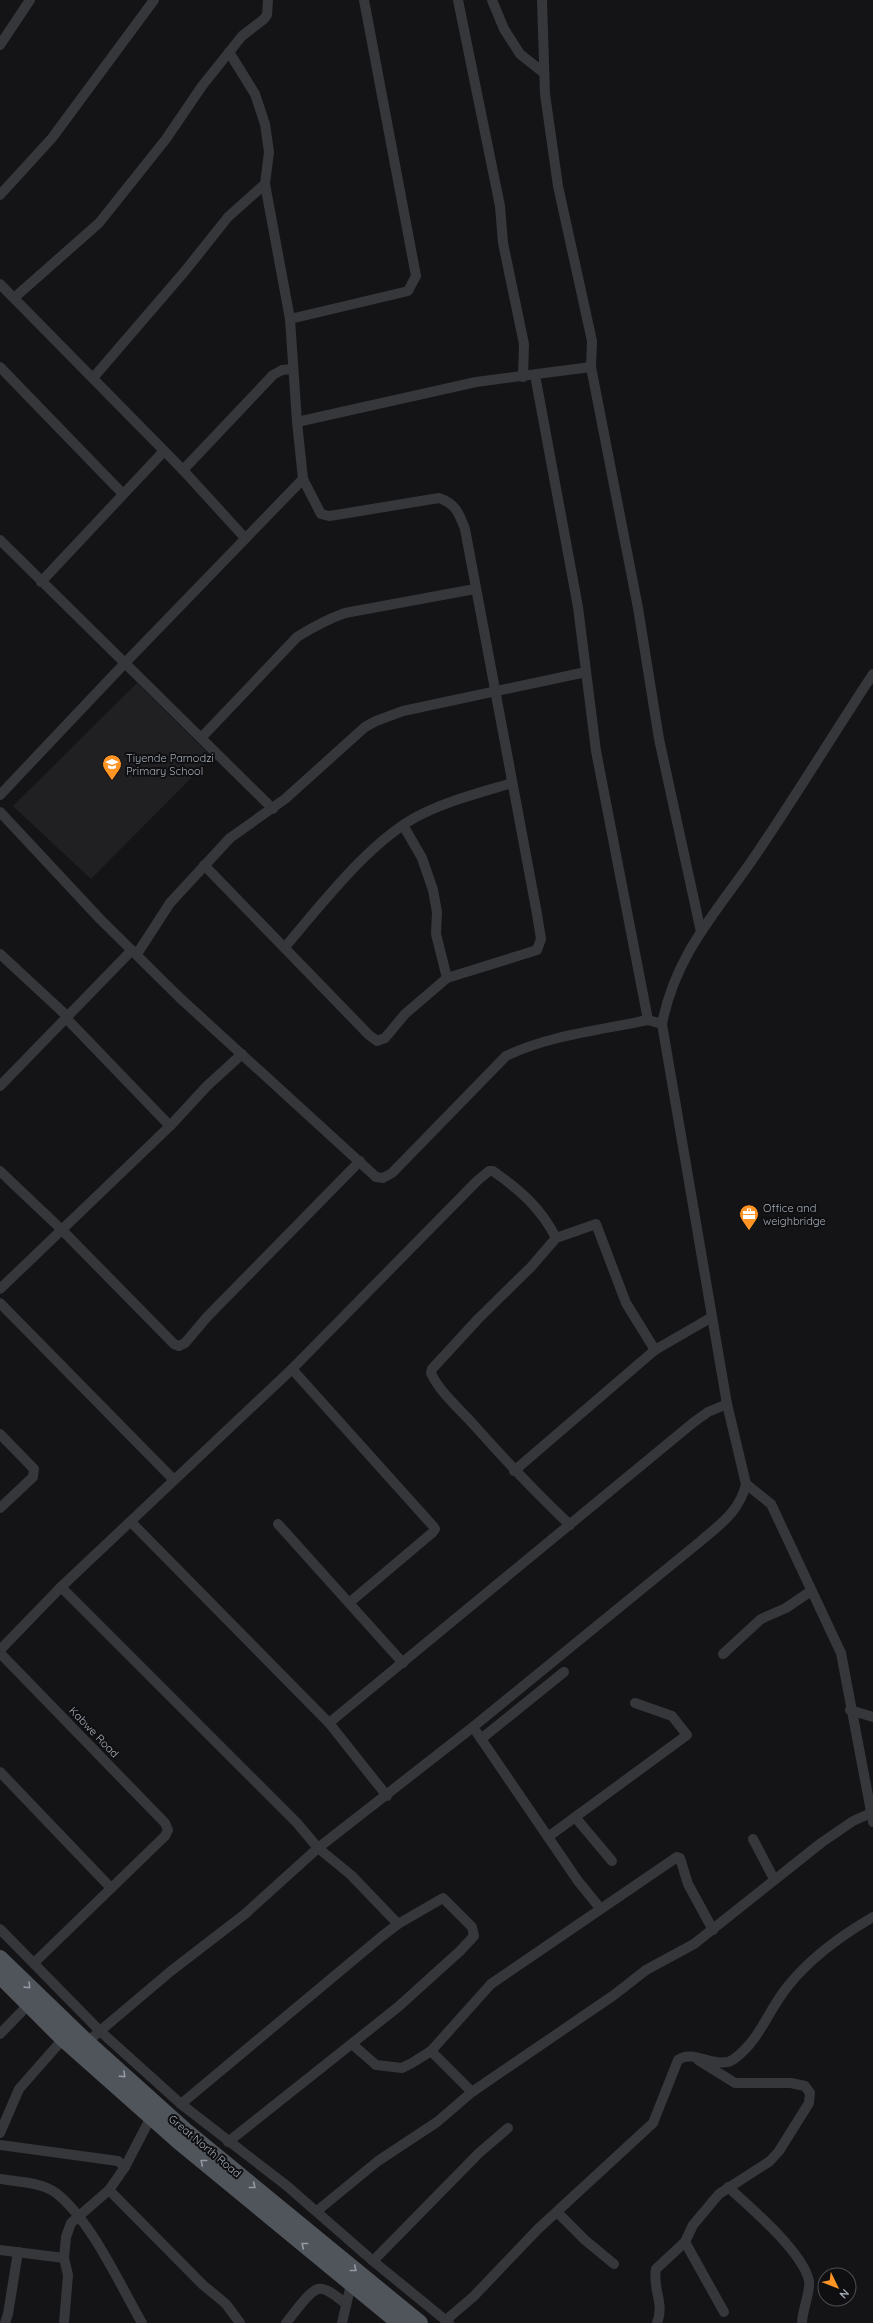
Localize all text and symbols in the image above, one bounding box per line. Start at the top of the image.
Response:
place label: Tiyende Pamodzi Primary School [126,751,214,778]
school or university icon: Tiyende Pamodzi Primary School [101,753,123,781]
place label: Office and weighbridge [763,1201,826,1228]
office icon: Office and weighbridge [738,1203,760,1231]
street label: Kabwe Road [66,1704,122,1760]
one-way arrow [23,1981,31,1988]
one-way arrow [118,2070,126,2077]
street label: Great North Road [166,2112,244,2180]
one-way arrow [201,2160,208,2167]
one-way arrow [249,2182,256,2189]
one-way arrow [301,2243,308,2250]
one-way arrow [349,2264,356,2271]
north arrow [817,2267,857,2307]
text: N [836,2286,852,2302]

